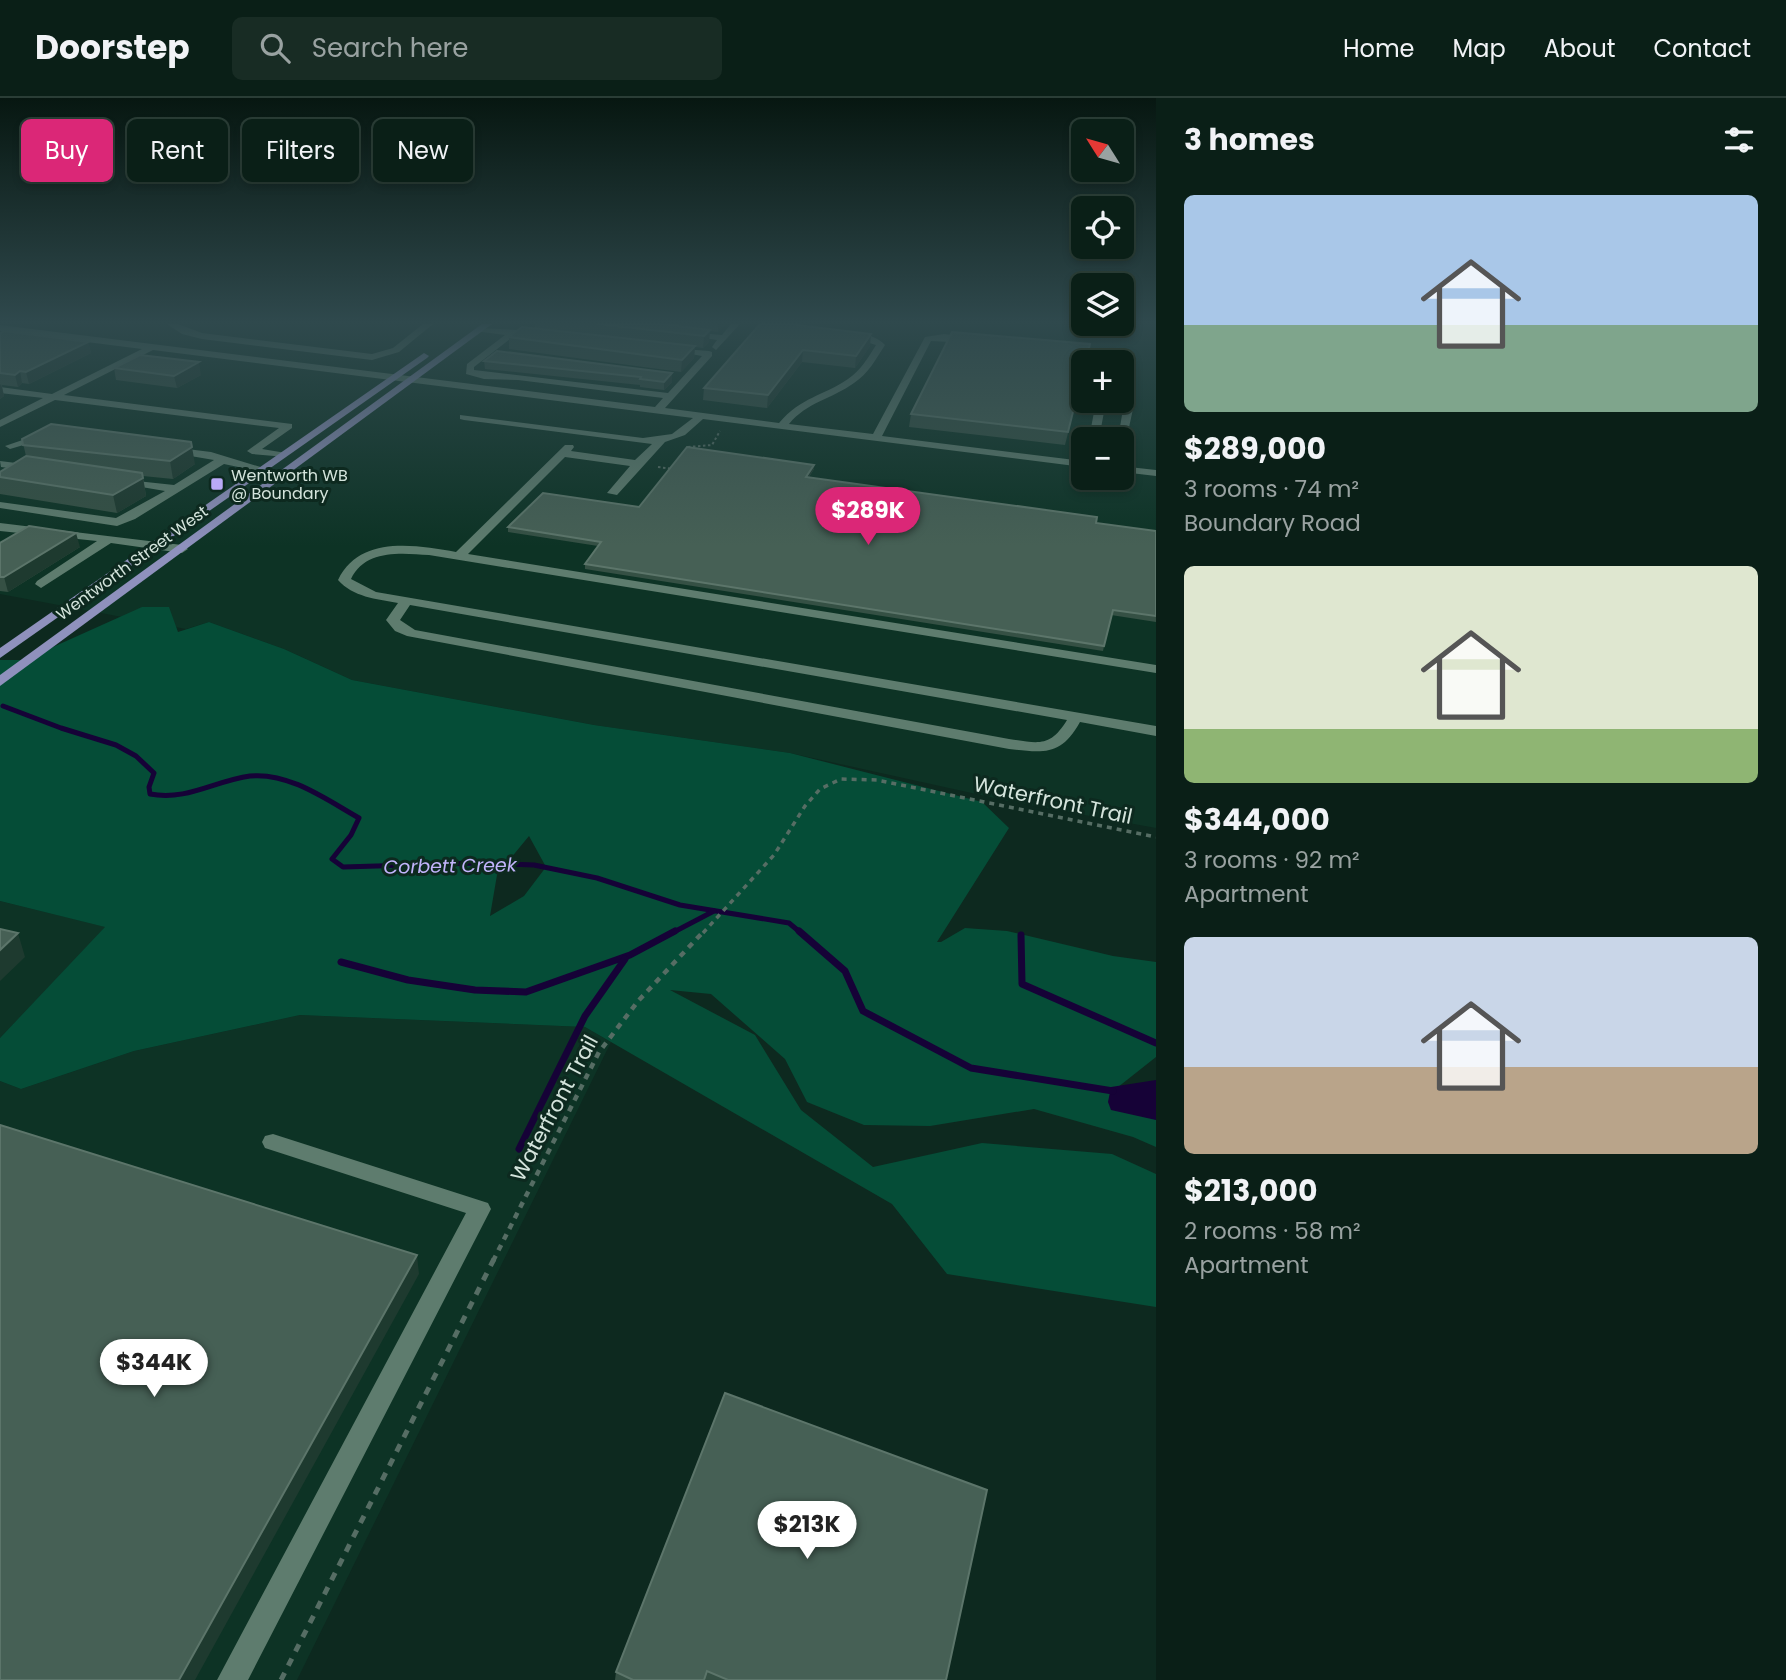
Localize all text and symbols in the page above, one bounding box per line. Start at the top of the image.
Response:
search box [232,17,722,80]
text: Doorstep [35,24,190,71]
icon: search [256,29,294,67]
text: Search here [312,30,468,66]
text: Home [1343,32,1415,65]
text: Map [1453,32,1506,65]
text: About [1544,32,1615,65]
text: Contact [1653,32,1751,65]
text: 3 homes [1184,118,1315,161]
chip: Buy [21,119,113,182]
chip: Rent [127,119,228,182]
chip: Filters [242,119,359,182]
chip: New [373,119,473,182]
north arrow [1071,119,1134,182]
map controls [1071,119,1134,490]
icon: filters [1720,121,1758,159]
button: locate [1071,196,1134,259]
icon: home [1408,241,1534,367]
button: layers [1071,273,1134,336]
button: + [1071,350,1134,413]
button: − [1071,427,1134,490]
text: $289,000 [1184,427,1326,470]
place label: Wentworth WB @ Boundary [231,464,348,505]
text: 3 rooms · 74 m² [1184,473,1359,505]
marker: Wentworth WB @ Boundary [209,476,225,492]
pin: $289K [819,488,917,547]
text: $289K [831,494,905,526]
street label: Wentworth Street West [52,500,213,626]
text: Boundary Road [1184,507,1361,539]
icon: home [1408,612,1534,738]
street label: Waterfront Trail [971,769,1135,831]
text: $344,000 [1184,798,1330,841]
text: 3 rooms · 92 m² [1184,844,1360,876]
water label: Corbett Creek [383,851,518,881]
text: Apartment [1184,878,1309,910]
icon: home [1408,983,1534,1109]
street label: Waterfront Trail [503,1030,605,1186]
text: $213,000 [1184,1169,1318,1212]
text: 2 rooms · 58 m² [1184,1215,1361,1247]
text: Apartment [1184,1249,1309,1281]
pin: $344K [105,1340,203,1399]
text: $344K [116,1346,192,1378]
pin: $213K [758,1502,856,1561]
text: $213K [774,1508,840,1540]

